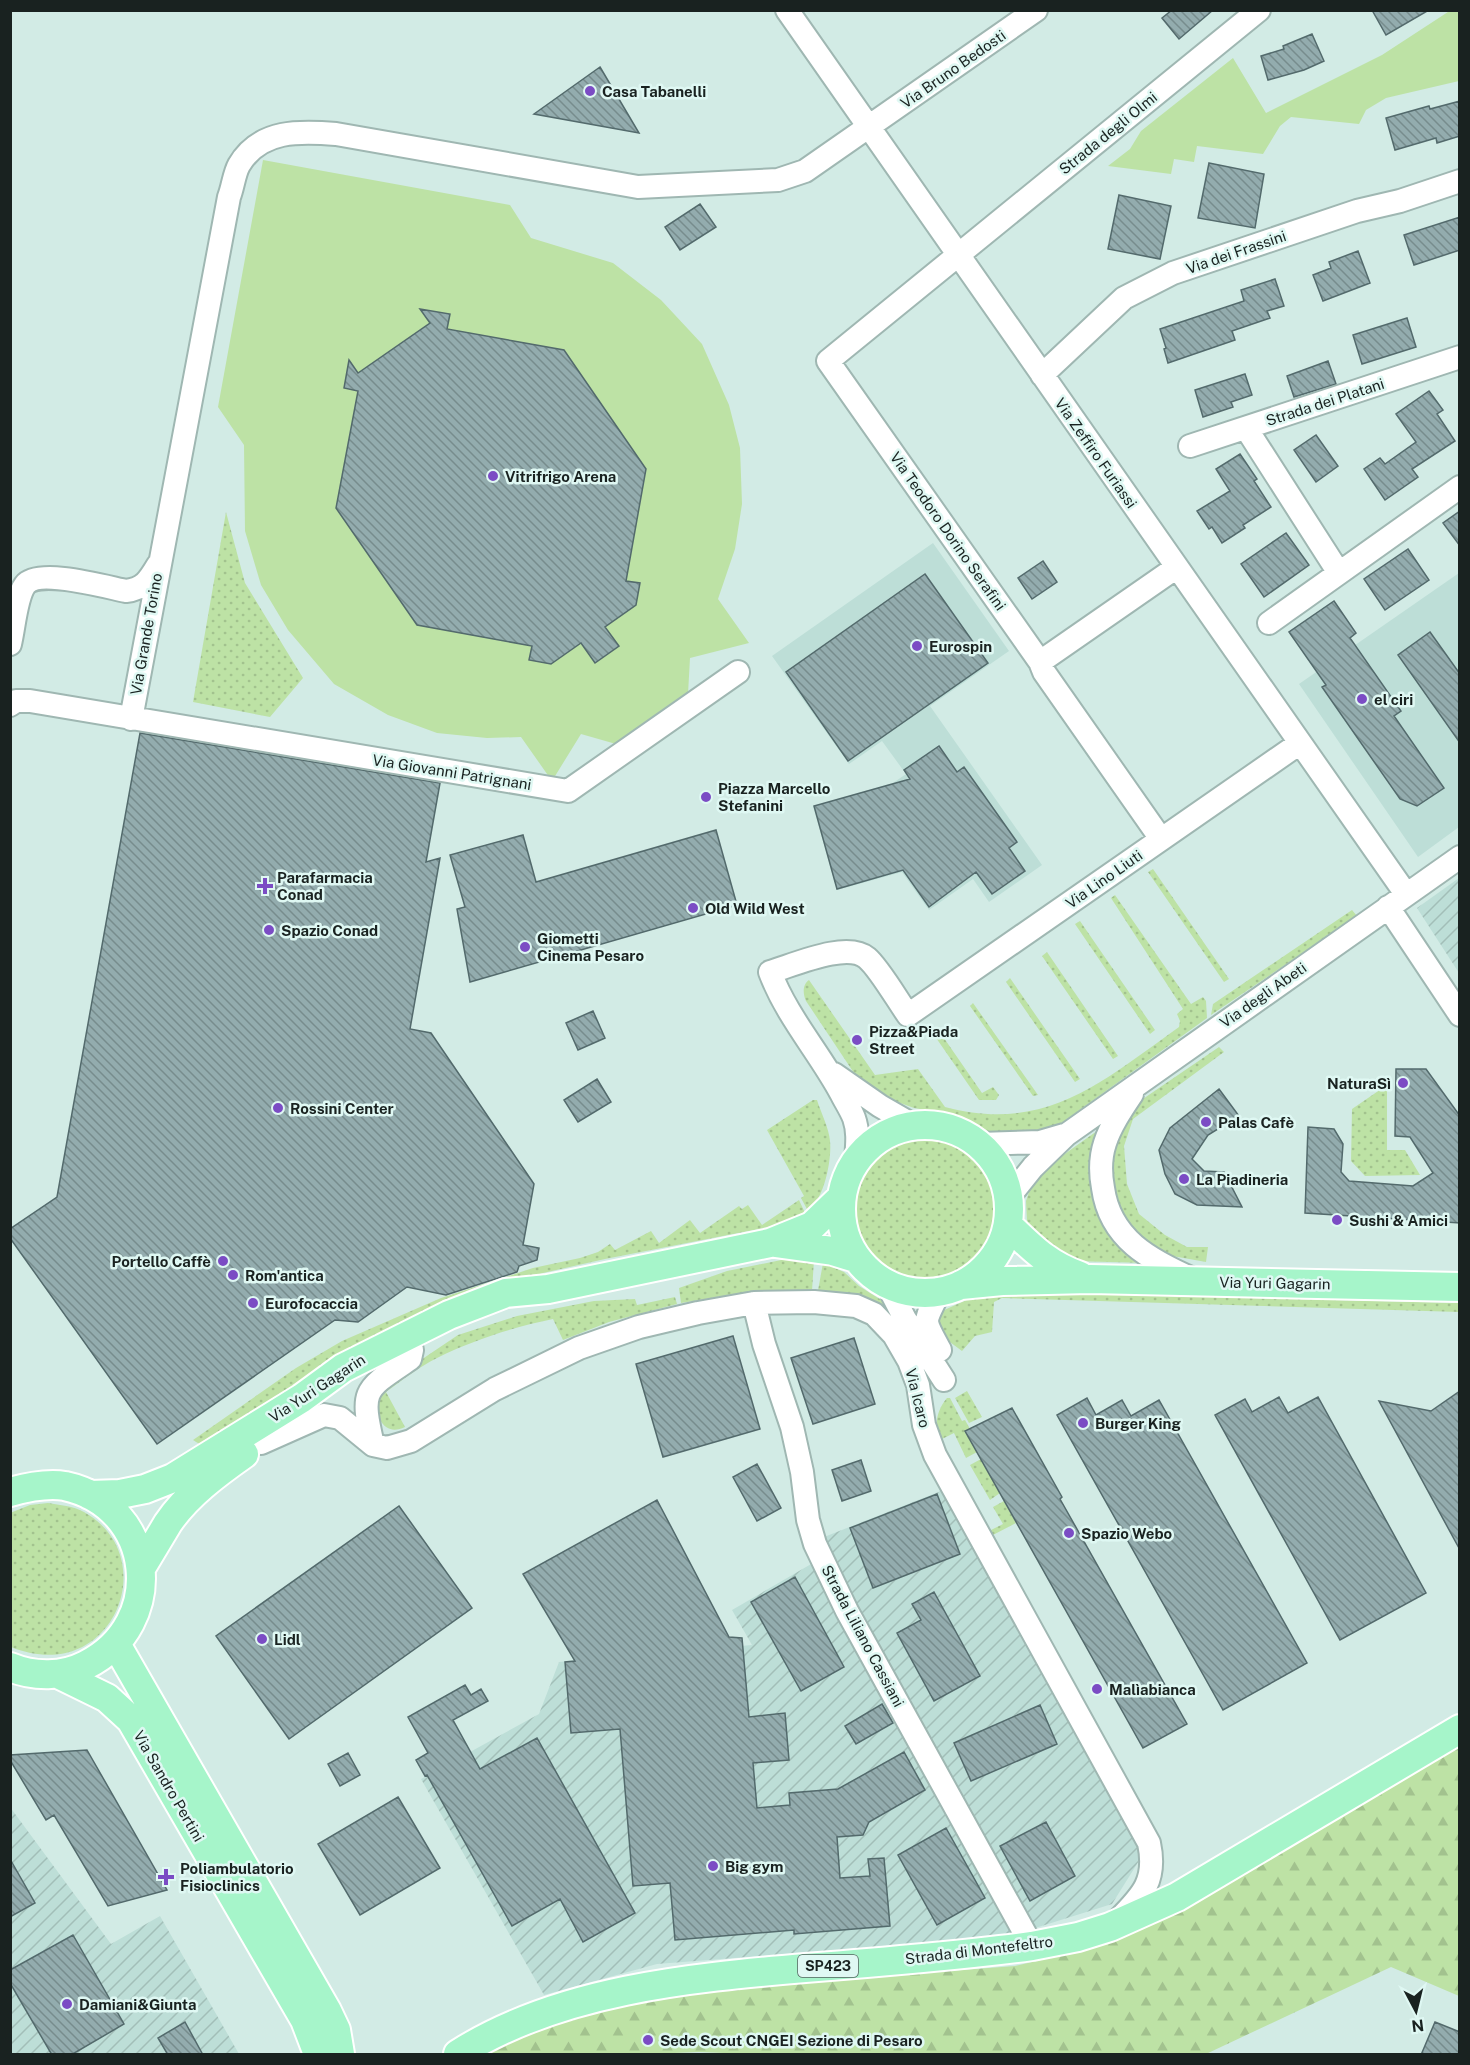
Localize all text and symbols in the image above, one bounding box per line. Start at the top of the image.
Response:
street label: Via Bruno Bedosti [897,26,1009,112]
place label: Casa Tabanelli [602,83,706,100]
marker: Casa Tabanelli [583,84,597,98]
street label: Strada degli Olmi [1056,88,1160,178]
street label: Via dei Frassini [1184,227,1288,277]
street label: Strada dei Platani [1264,375,1386,429]
street label: Via Zeffiro Furiassi [1052,395,1140,511]
street label: Via Teodoro Dorino Serafini [887,449,1009,613]
place label: Vitrifrigo Arena [505,468,616,485]
marker: Vitrifrigo Arena [486,469,500,483]
street label: Via Grande Torino [127,572,165,696]
place label: Eurospin [929,638,992,655]
marker: Eurospin [910,639,924,653]
place label: el ciri [1374,691,1413,708]
marker: el ciri [1355,692,1369,706]
street label: Via Giovanni Patrignani [371,751,533,793]
place label: Piazza Marcello Stefanini [718,780,831,814]
marker: Piazza Marcello Stefanini [699,790,713,804]
street label: Via Lino Liuti [1062,846,1146,912]
place label: Parafarmacia Conad [277,869,373,903]
marker: Parafarmacia Conad [258,879,272,893]
place label: Old Wild West [705,900,805,917]
marker: Old Wild West [686,901,700,915]
place label: Spazio Conad [281,922,378,939]
marker: Spazio Conad [262,923,276,937]
place label: Giometti Cinema Pesaro [537,930,644,964]
marker: Giometti Cinema Pesaro [518,940,532,954]
street label: Via degli Abeti [1217,959,1309,1031]
place label: Pizza&Piada Street [869,1023,958,1057]
marker: Pizza&Piada Street [850,1033,864,1047]
place label: NaturaSì [1327,1075,1391,1092]
marker: NaturaSì [1396,1076,1410,1090]
place label: Rossini Center [290,1100,394,1117]
marker: Rossini Center [271,1101,285,1115]
place label: Palas Cafè [1218,1114,1294,1131]
marker: Palas Cafè [1199,1115,1213,1129]
place label: La Piadineria [1196,1171,1288,1188]
marker: La Piadineria [1177,1172,1191,1186]
place label: Sushi & Amici [1349,1212,1448,1229]
marker: Sushi & Amici [1330,1213,1344,1227]
place label: Portello Caffè [112,1253,211,1270]
marker: Portello Caffè [216,1254,230,1268]
place label: Rom'antica [245,1267,324,1284]
marker: Rom'antica [226,1268,240,1282]
street label: Via Yuri Gagarin [1219,1274,1331,1292]
place label: Eurofocaccia [265,1295,358,1312]
marker: Eurofocaccia [246,1296,260,1310]
street label: Via Yuri Gagarin [266,1351,368,1425]
street label: Via Icaro [902,1367,934,1429]
place label: Burger King [1095,1415,1181,1432]
marker: Burger King [1076,1416,1090,1430]
place label: Spazio Webo [1081,1525,1173,1542]
marker: Spazio Webo [1062,1526,1076,1540]
street label: Strada Liliano Cassiani [818,1562,908,1710]
place label: Lidl [274,1631,301,1648]
marker: Lidl [255,1632,269,1646]
place label: Malìabianca [1109,1681,1196,1698]
marker: Malìabianca [1090,1682,1104,1696]
street label: Via Sandro Pertini [130,1728,208,1844]
place label: Big gym [725,1858,784,1875]
marker: Big gym [706,1859,720,1873]
place label: Poliambulatorio Fisioclinics [180,1860,294,1894]
marker: Poliambulatorio Fisioclinics [157,1868,175,1886]
street label: Strada di Montefeltro [904,1932,1054,1968]
road number: SP423 [798,1955,858,1977]
north arrow [1386,1981,1446,2041]
place label: Damiani&Giunta [79,1996,197,2013]
marker: Damiani&Giunta [60,1997,74,2011]
text: N [1410,2015,1425,2036]
place label: Sede Scout CNGEI Sezione di Pesaro [660,2032,923,2049]
marker: Sede Scout CNGEI Sezione di Pesaro [641,2033,655,2047]

